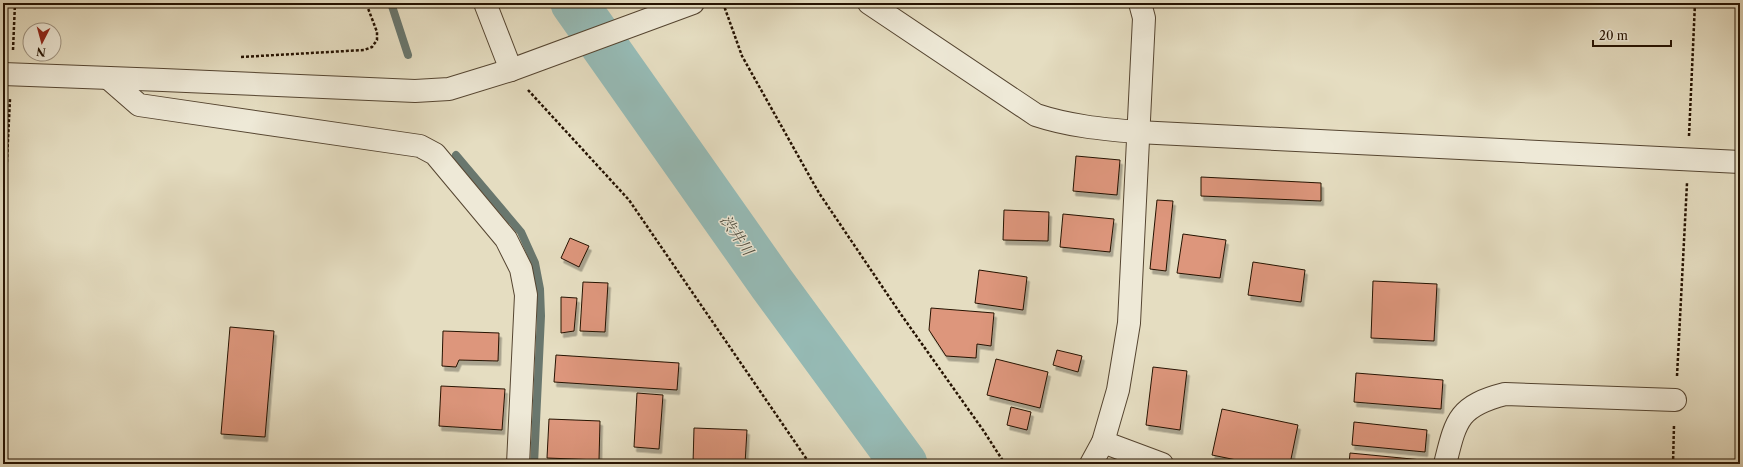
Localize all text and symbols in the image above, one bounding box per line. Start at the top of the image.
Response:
north arrow [22,22,62,62]
scale bar [1593,22,1671,48]
text: 20 m [1599,28,1628,43]
text: N [35,44,46,59]
water label: 渋井川 [716,211,759,261]

